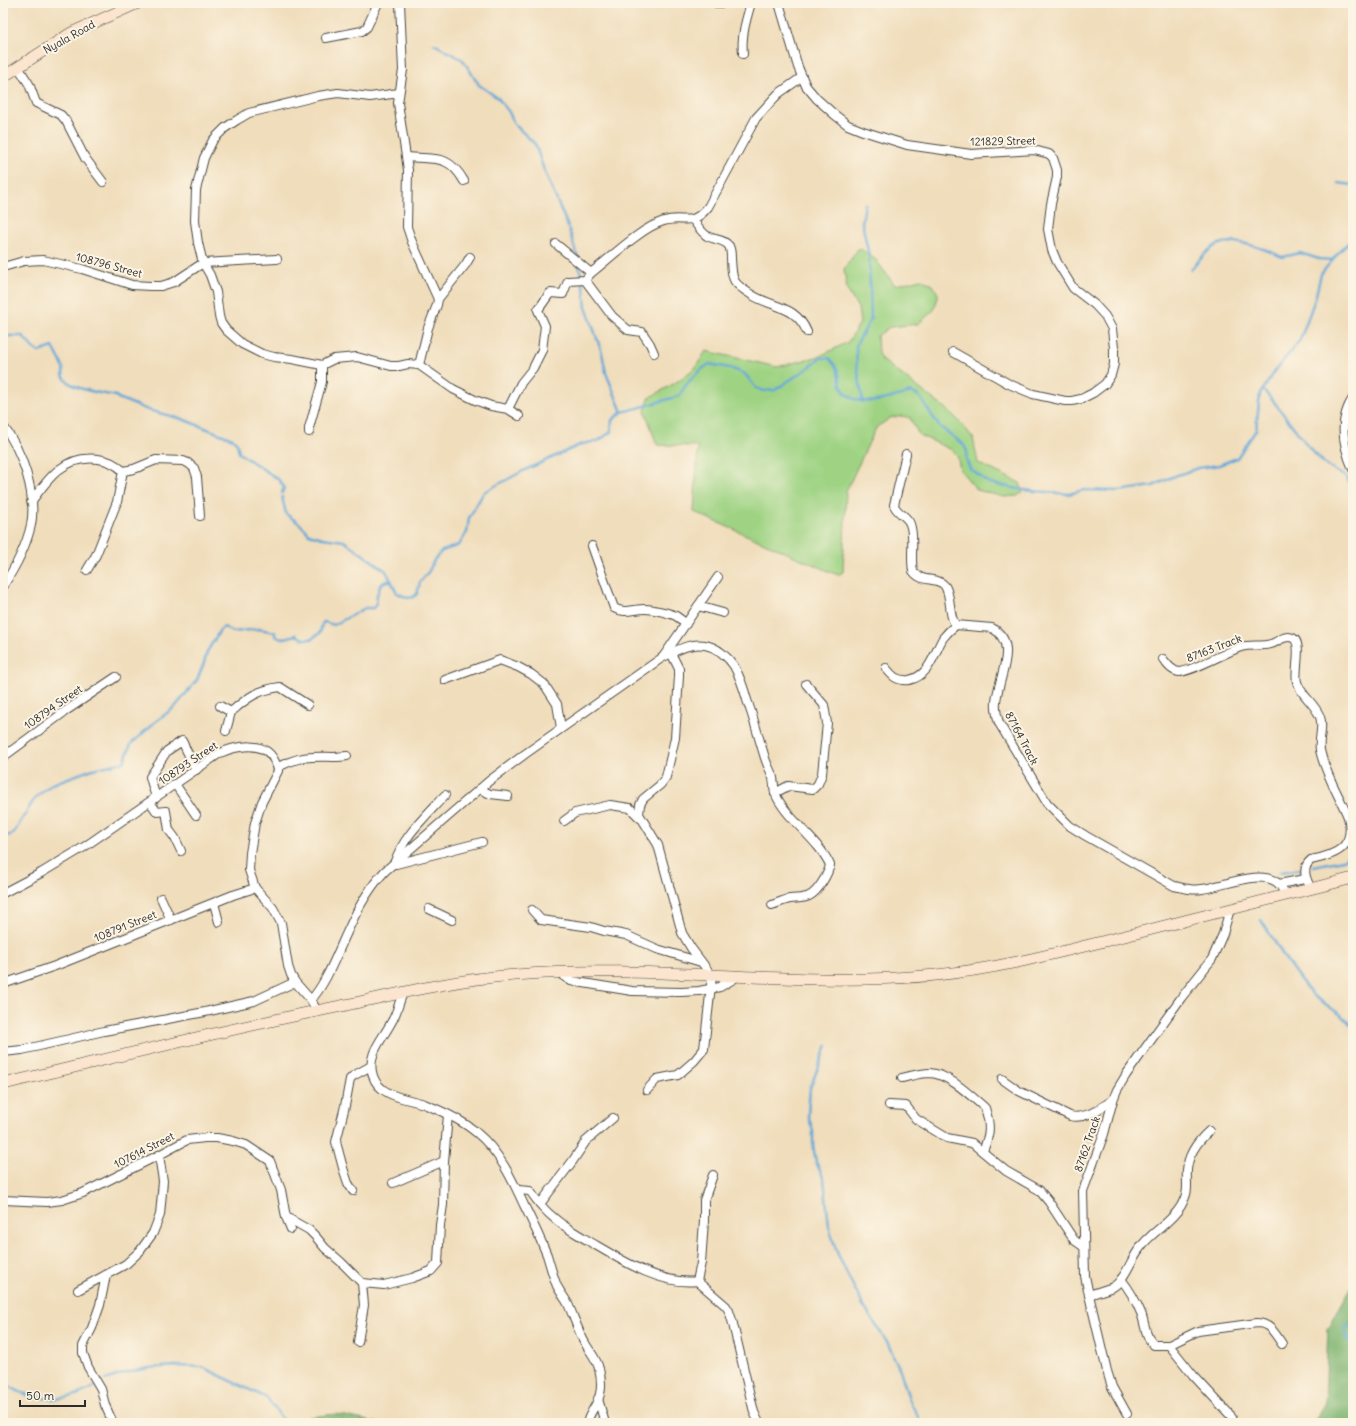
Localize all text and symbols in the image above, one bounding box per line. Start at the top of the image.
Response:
street label: Nyala Road [41,17,98,57]
street label: 121829 Street [970,133,1036,149]
street label: 108796 Street [74,249,144,281]
street label: 87163 Track [1184,631,1244,665]
street label: 108794 Street [21,682,85,732]
street label: 87164 Track [1002,709,1042,767]
street label: 108793 Street [156,738,220,788]
street label: 108791 Street [92,907,158,945]
street label: 87162 Track [1071,1114,1103,1174]
street label: 107614 Street [112,1129,177,1171]
scale bar [20,1382,85,1408]
text: 50 m [26,1388,55,1403]

